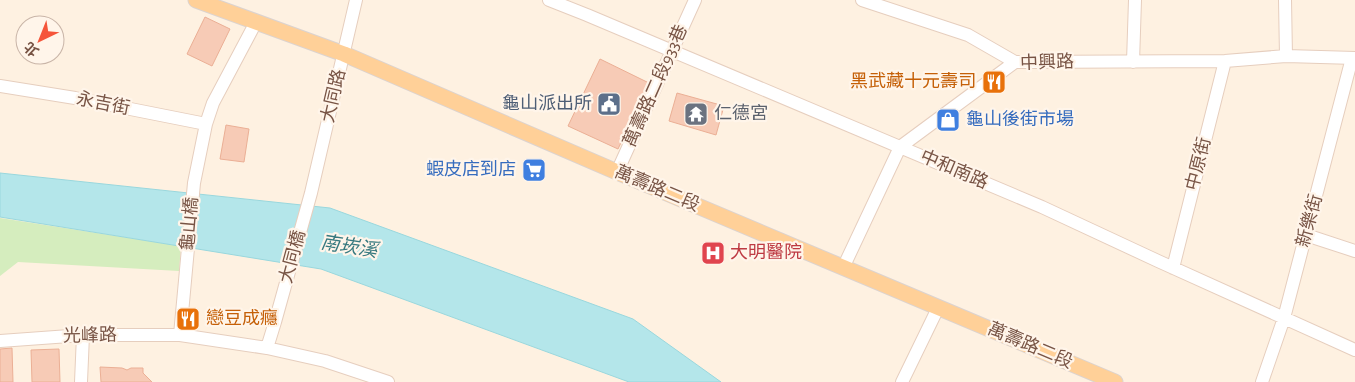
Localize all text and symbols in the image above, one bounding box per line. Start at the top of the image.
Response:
north arrow [15,15,65,65]
street label: 萬壽路二段933巷 [619,22,691,150]
text: 北 [21,39,42,59]
street label: 中興路 [1020,51,1074,73]
street label: 大同路 [317,67,349,124]
restaurant icon: 黑武藏十元壽司 [981,69,1007,95]
place label: 黑武藏十元壽司 [850,71,976,91]
street label: 永吉街 [75,88,132,118]
public building icon: 龜山派出所 [596,91,622,117]
place label: 龜山派出所 [502,93,592,113]
temple icon: 仁德宮 [683,101,709,127]
place label: 仁德宮 [714,103,768,123]
shop icon: 龜山後街市場 [935,107,961,133]
place label: 龜山後街市場 [966,109,1074,129]
street label: 中原街 [1182,135,1214,192]
street label: 中和南路 [917,146,991,192]
supermarket icon: 蝦皮店到店 [521,157,547,183]
place label: 蝦皮店到店 [426,159,516,179]
street label: 萬壽路二段 [612,161,703,215]
street label: 新樂街 [1292,192,1326,249]
street label: 龜山橋 [177,196,201,252]
street label: 大同橋 [275,228,309,285]
water label: 南崁溪 [319,232,382,261]
hospital icon: 大明醫院 [700,240,726,266]
place label: 大明醫院 [730,242,802,262]
restaurant icon: 戀豆成癮 [175,306,201,332]
place label: 戀豆成癮 [206,308,278,328]
street label: 萬壽路二段 [985,318,1076,372]
street label: 光峰路 [63,325,117,345]

